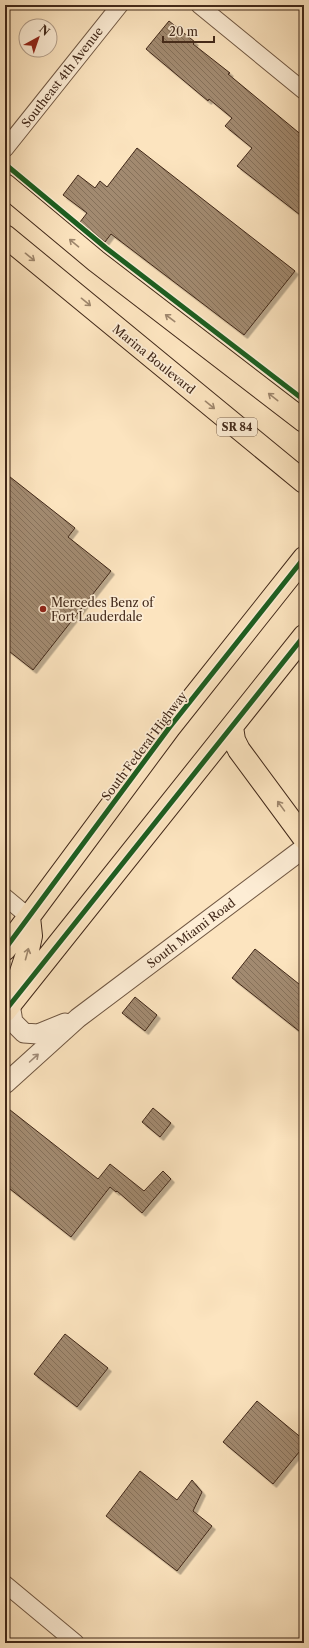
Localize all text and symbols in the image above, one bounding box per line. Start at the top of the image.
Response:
north arrow [18,18,58,58]
scale bar [163,18,214,44]
text: N [36,22,53,39]
street label: Southeast 4th Avenue [18,24,106,130]
text: 20 m [169,24,198,39]
one-way arrow [69,239,79,248]
one-way arrow [25,252,36,261]
one-way arrow [80,298,91,307]
one-way arrow [165,314,176,322]
street label: Marina Boulevard [110,321,199,397]
one-way arrow [268,393,279,401]
one-way arrow [205,400,216,409]
road number: SR 84 [217,418,257,436]
place label: Mercedes Benz of Fort Lauderdale [51,595,155,624]
marker: Mercedes Benz of Fort Lauderdale [38,604,48,614]
street label: South Federal Highway [98,688,190,804]
one-way arrow [277,801,285,812]
street label: South Miami Road [144,894,239,971]
one-way arrow [23,948,31,961]
one-way arrow [29,1053,39,1062]

